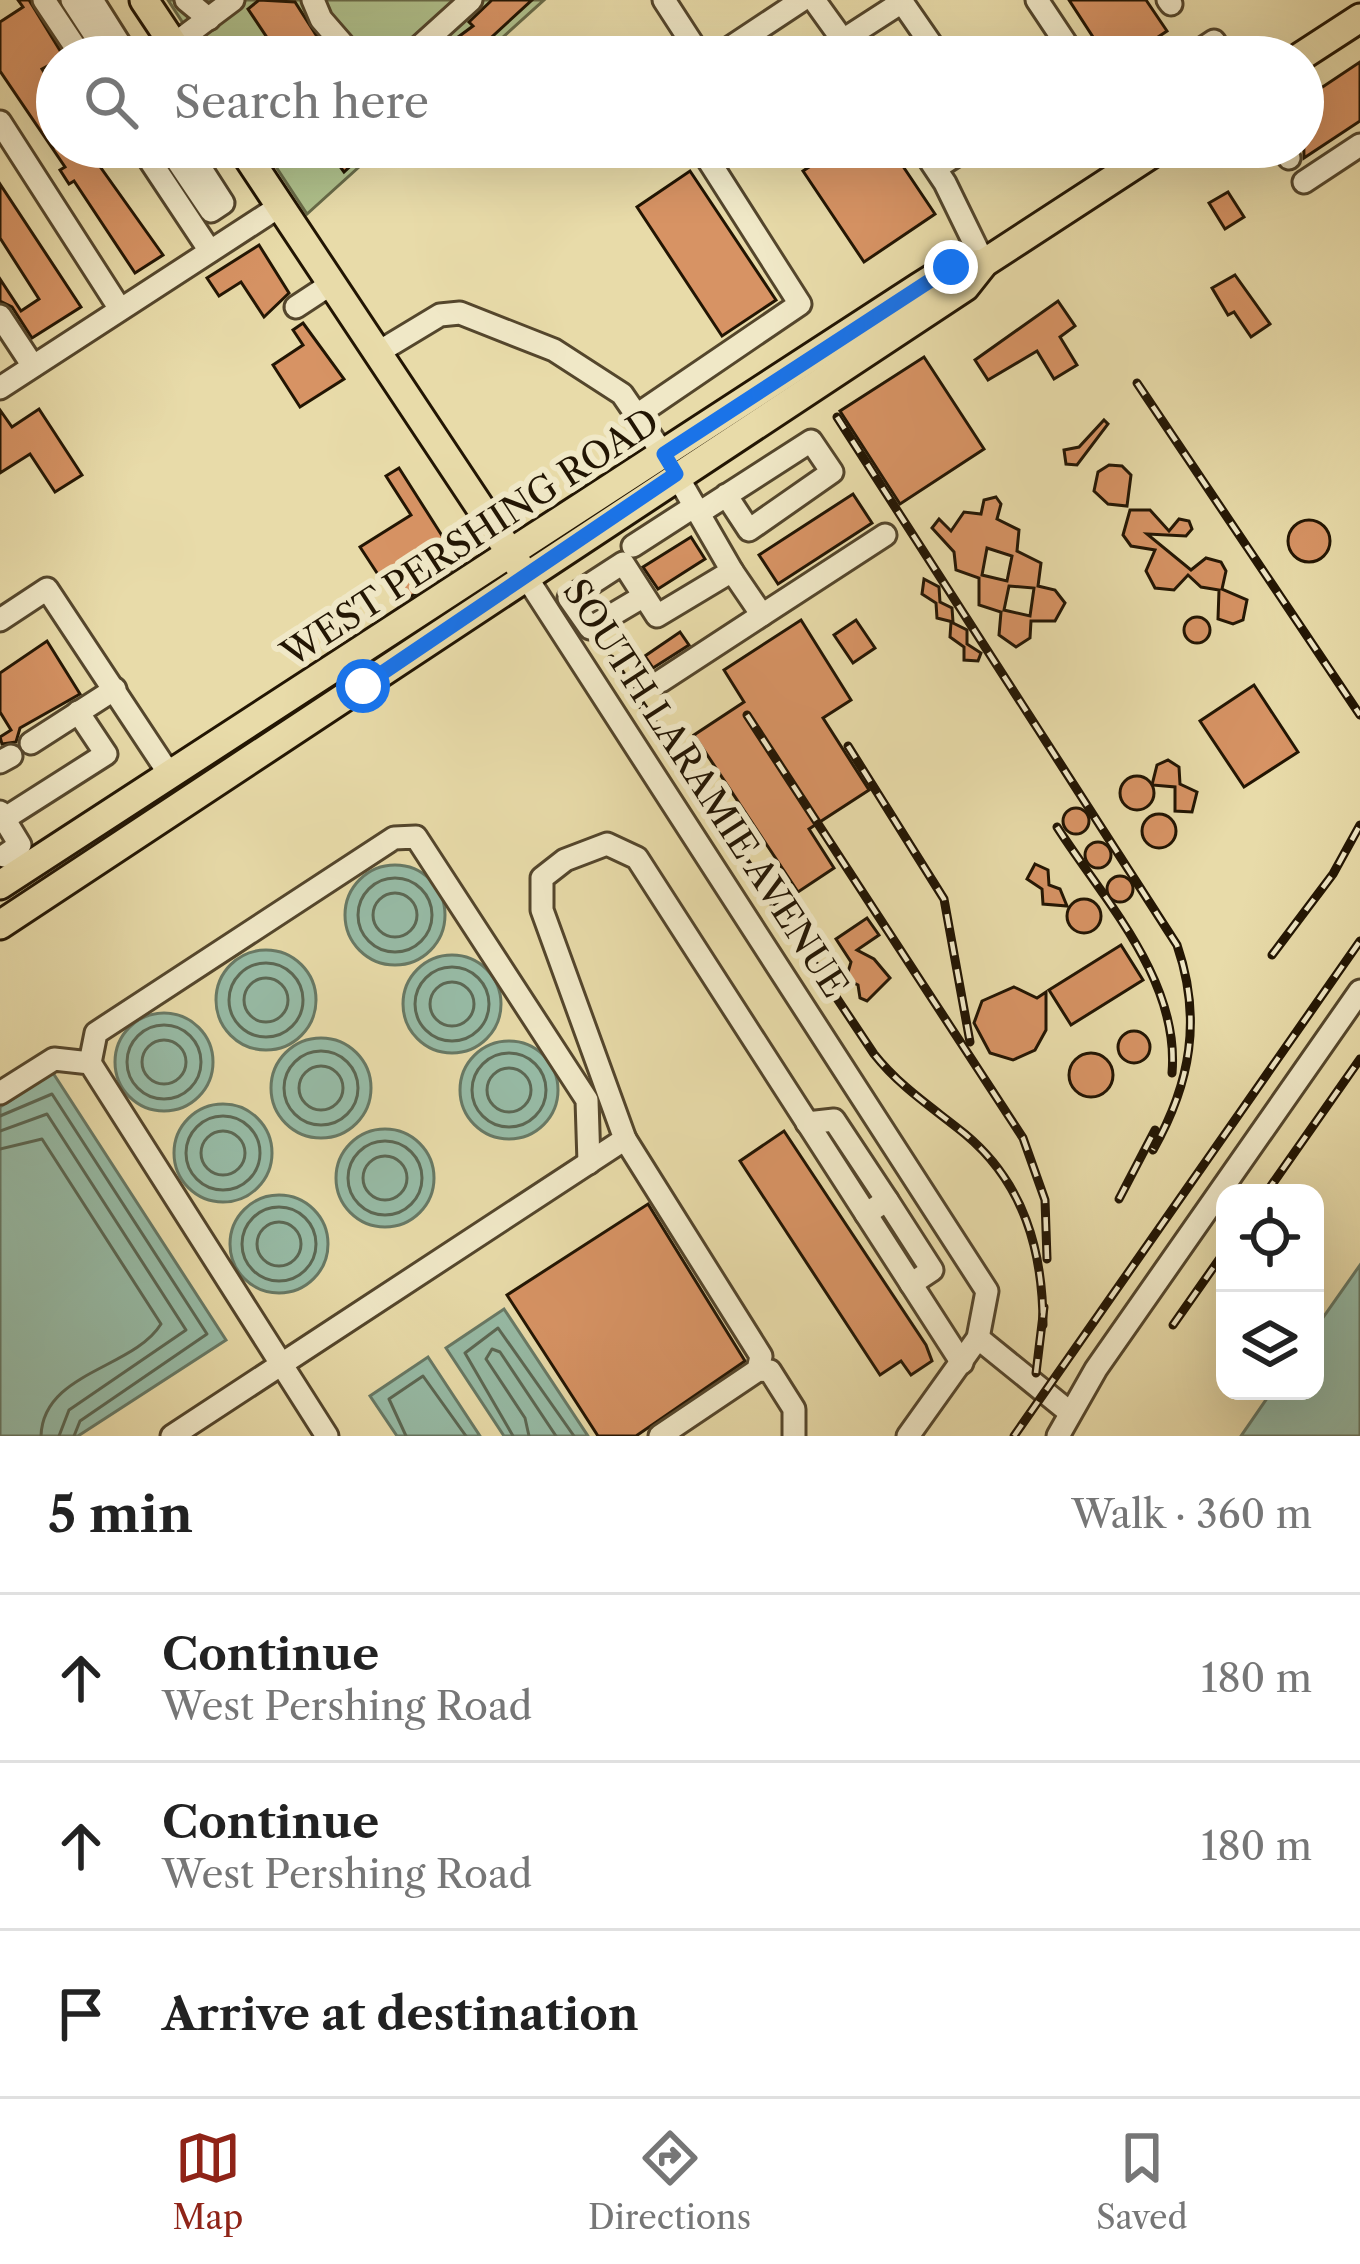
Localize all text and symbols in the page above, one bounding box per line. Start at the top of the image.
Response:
search box [36,36,1324,168]
icon: search [78,69,144,135]
text: Search here [174,74,429,130]
route end [924,240,978,294]
street label: WEST PERSHING ROAD [272,399,667,676]
street label: SOUTH LARAMIE AVENUE [554,571,858,1005]
route start [336,659,390,713]
map controls [1216,1184,1324,1400]
button: locate [1216,1184,1324,1292]
button: layers [1216,1292,1324,1400]
text: 5 min [48,1483,193,1545]
text: Walk · 360 m [1071,1490,1312,1538]
text: Continue [162,1626,379,1682]
icon: ahead [48,1645,114,1711]
text: 180 m [1201,1654,1312,1702]
text: West Pershing Road [162,1682,532,1730]
text: Continue [162,1794,379,1850]
icon: ahead [48,1813,114,1879]
text: 180 m [1201,1822,1312,1870]
text: West Pershing Road [162,1850,532,1898]
icon: arrive [48,1981,114,2047]
text: Arrive at destination [162,1986,639,2042]
tab: Map [172,2125,243,2238]
tab: Directions [588,2125,751,2238]
tab: Saved [1096,2125,1188,2238]

